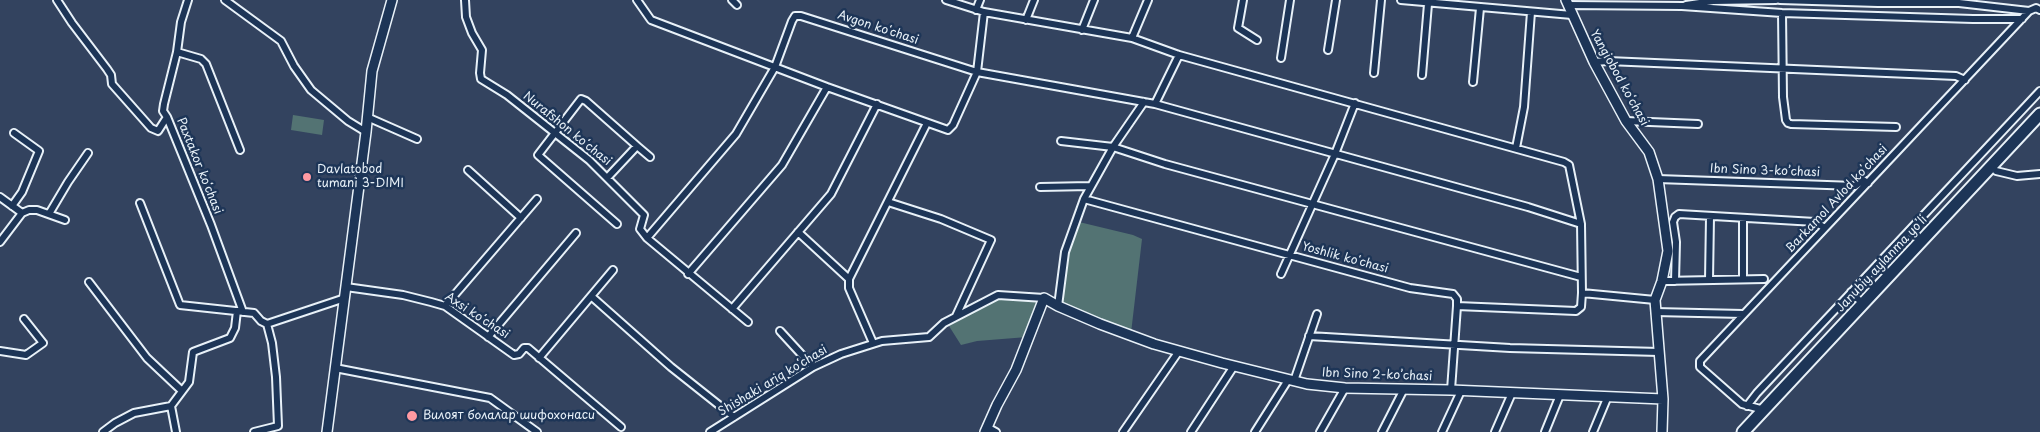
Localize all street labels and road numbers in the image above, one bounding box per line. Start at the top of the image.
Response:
street label: Avgon koʻchasi [836,8,920,48]
street label: Yangiobod koʻchasi [1587,27,1651,129]
street label: Nurafshon koʻchasi [520,89,614,169]
street label: Paxtakor koʻchasi [173,116,225,216]
street label: Barkamol Avlod koʻchasi [1783,142,1891,256]
street label: Ibn Sino 3-koʼchasi [1710,162,1820,180]
street label: Janubiy aylanma yoʻli [1834,213,1930,315]
street label: Yoshlik koʻchasi [1300,240,1390,276]
street label: Axsi koʻchasi [442,290,512,342]
street label: Shishaki ariq koʻchasi [716,343,830,419]
street label: Ibn Sino 2-koʼchasi [1322,366,1432,384]

